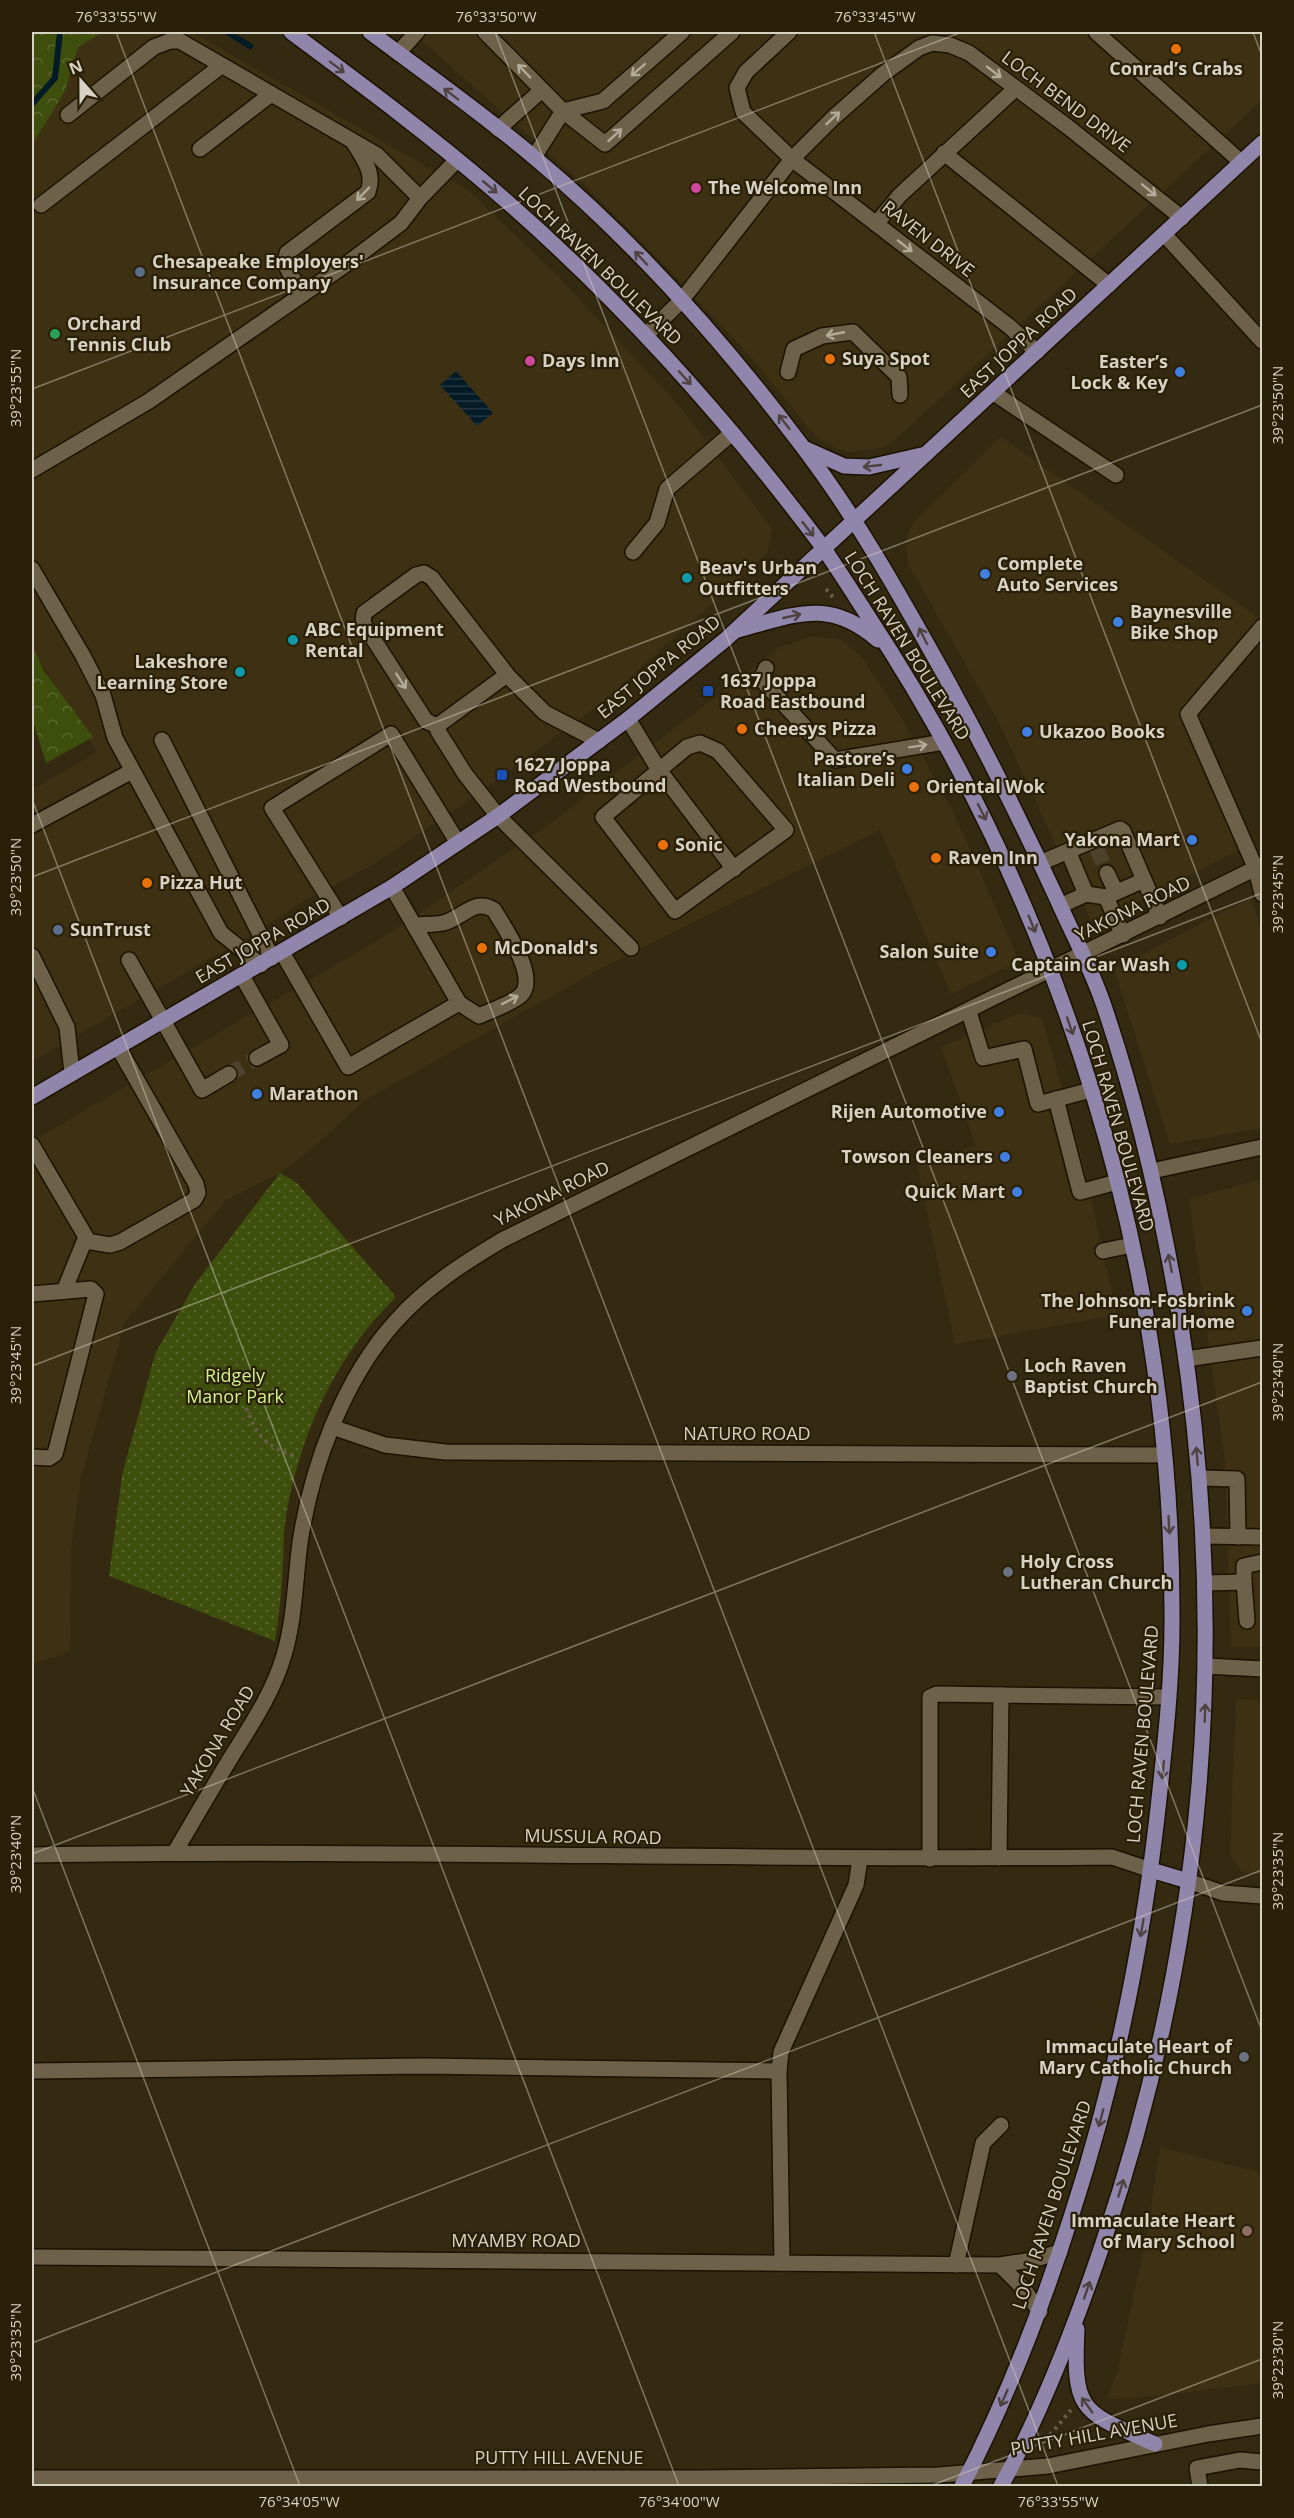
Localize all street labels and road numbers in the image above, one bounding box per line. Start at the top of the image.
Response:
street label: LOCH BEND DRIVE [997,45,1136,158]
street label: LOCH RAVEN BOULEVARD [514,181,688,350]
street label: RAVEN DRIVE [877,194,980,282]
street label: EAST JOPPA ROAD [955,282,1082,403]
street label: LOCH RAVEN BOULEVARD [840,546,976,745]
street label: EAST JOPPA ROAD [592,609,725,723]
street label: YAKONA ROAD [1071,870,1194,946]
street label: EAST JOPPA ROAD [191,892,334,989]
street label: LOCH RAVEN BOULEVARD [1077,1017,1161,1234]
street label: YAKONA ROAD [490,1155,613,1231]
street label: NATURO ROAD [683,1421,811,1445]
street label: LOCH RAVEN BOULEVARD [1121,1624,1163,1844]
street label: YAKONA ROAD [175,1680,260,1801]
street label: MUSSULA ROAD [524,1823,662,1849]
street label: LOCH RAVEN BOULEVARD [1006,2097,1096,2312]
street label: MYAMBY ROAD [451,2228,581,2252]
street label: PUTTY HILL AVENUE [1008,2408,1179,2461]
street label: PUTTY HILL AVENUE [474,2445,644,2469]

